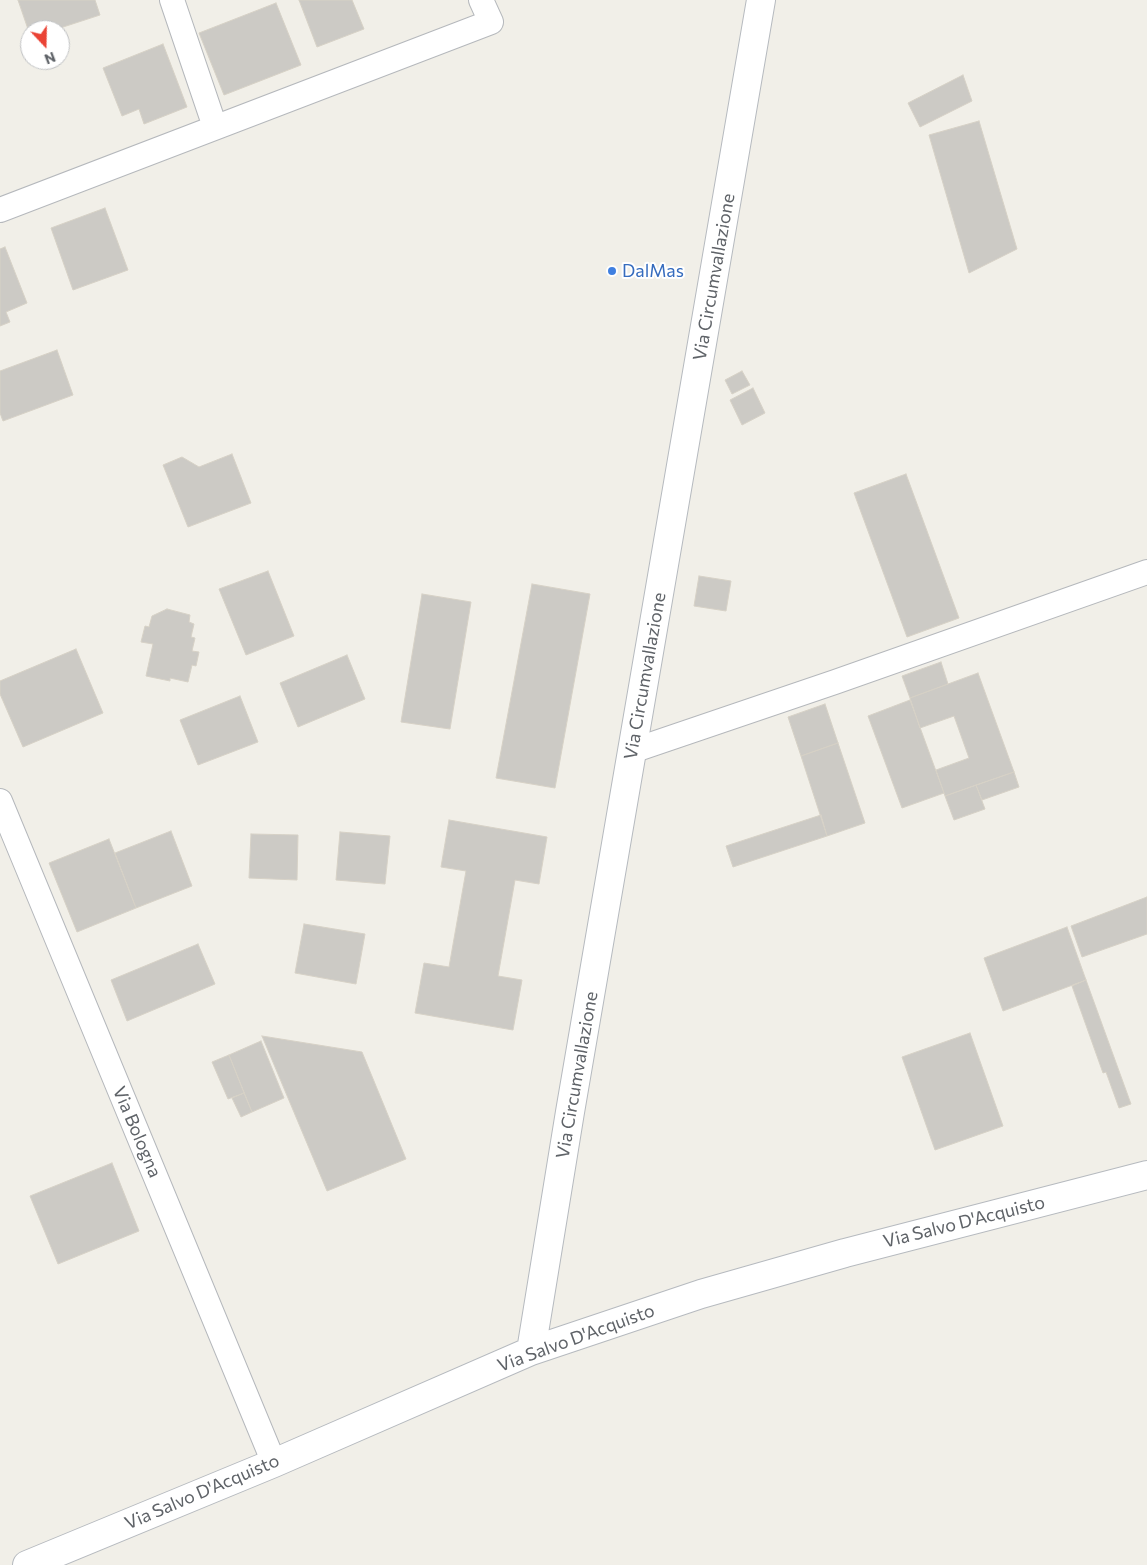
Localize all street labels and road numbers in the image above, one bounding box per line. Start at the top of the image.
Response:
street label: Via Circumvallazione [689,192,739,362]
street label: Via Circumvallazione [620,591,670,761]
street label: Via Circumvallazione [552,990,602,1160]
street label: Via Bologna [108,1083,166,1181]
street label: Via Salvo D'Acquisto [881,1191,1047,1253]
street label: Via Salvo D'Acquisto [494,1300,658,1376]
street label: Via Salvo D'Acquisto [122,1450,282,1534]

